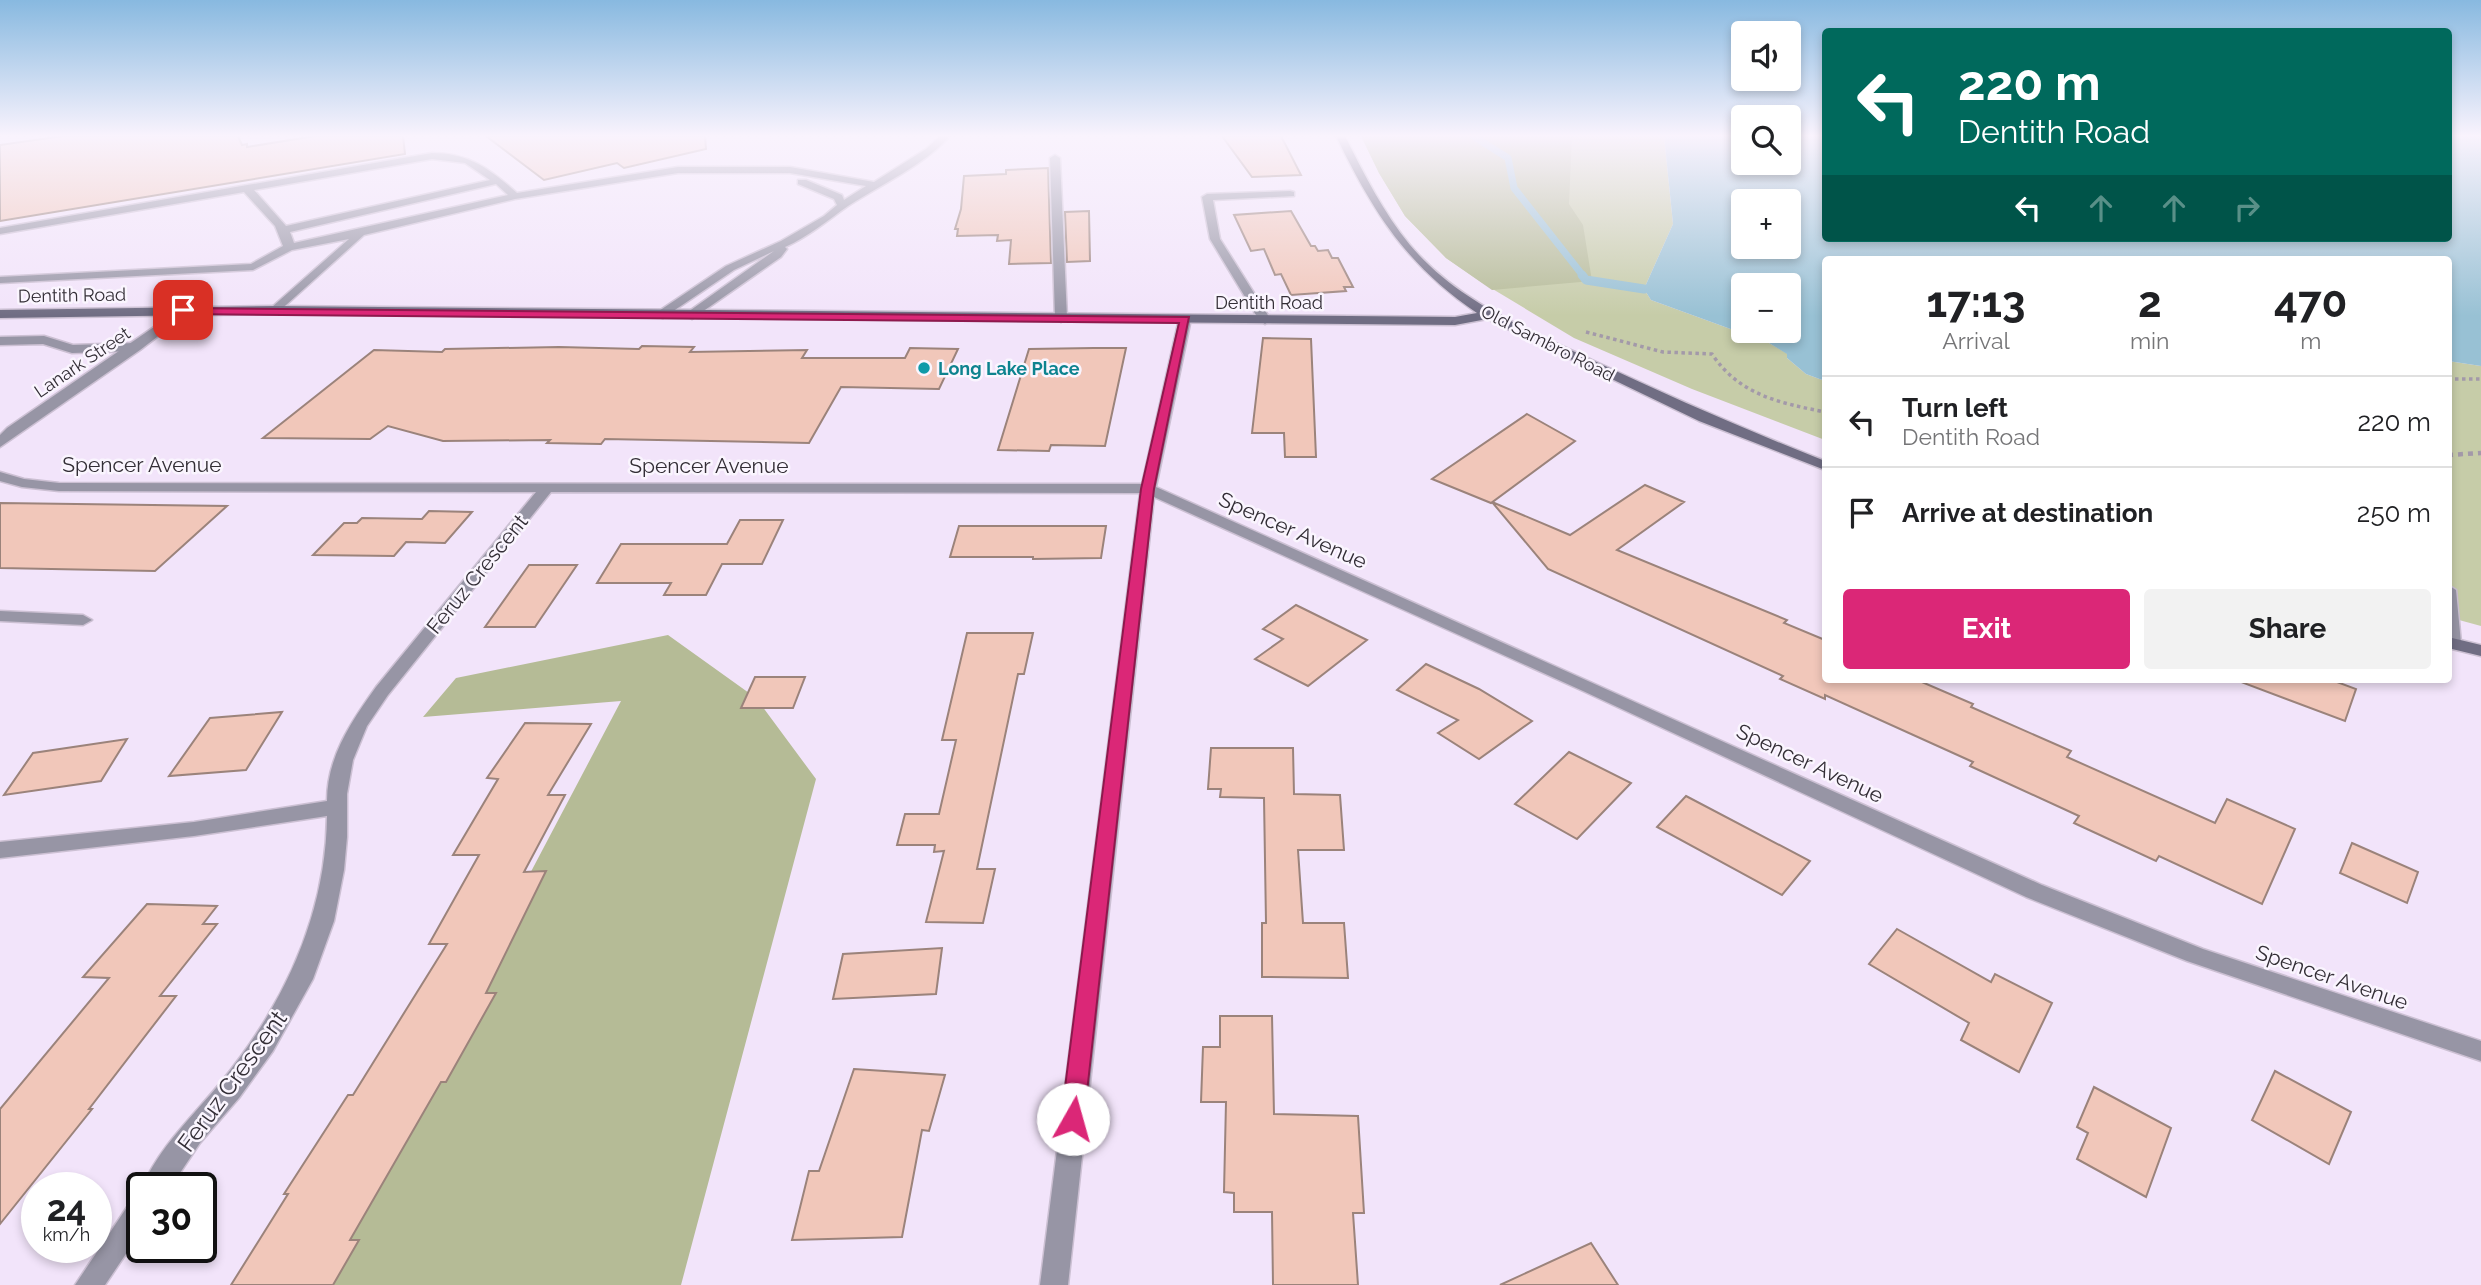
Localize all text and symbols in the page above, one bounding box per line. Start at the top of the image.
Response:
map controls [1731,21,1801,343]
button: sound [1731,21,1801,91]
text: 220 m [1958,54,2101,111]
icon: left [1843,56,1934,147]
button: search [1731,105,1801,175]
text: Dentith Road [1958,113,2150,150]
button: + [1731,189,1801,259]
icon: left [2009,189,2047,227]
icon: ahead [2082,189,2120,227]
icon: ahead [2155,189,2193,227]
icon: right [2228,189,2266,227]
button: − [1731,273,1801,343]
text: 17:13 [1927,278,2025,327]
text: 2 [2138,278,2162,327]
text: 470 [2274,278,2347,327]
pin [153,280,213,340]
street label: Dentith Road [18,284,126,306]
icon: arrive [164,291,202,329]
street label: Dentith Road [1215,292,1323,313]
street label: Old Sambro Road [1478,300,1618,386]
street label: Lanark Street [30,322,134,402]
text: Arrival [1942,327,2010,354]
text: min [2130,327,2170,354]
text: m [2300,327,2321,354]
place label: Long Lake Place [938,358,1080,379]
marker: Long Lake Place [916,360,932,376]
text: Turn left [1902,393,2008,423]
icon: left [1843,403,1881,441]
text: 220 m [2357,407,2431,437]
text: Dentith Road [1902,423,2040,450]
street label: Spencer Avenue [62,452,222,477]
street label: Spencer Avenue [629,453,789,478]
street label: Spencer Avenue [1215,486,1371,574]
icon: arrive [1843,494,1881,532]
text: Arrive at destination [1902,498,2153,528]
text: 250 m [2357,498,2431,528]
street label: Feruz Crescent [421,509,533,639]
button: Exit [1843,589,2130,669]
button: Share [2144,589,2431,669]
street label: Spencer Avenue [1733,718,1887,808]
street label: Spencer Avenue [2253,939,2411,1015]
street label: Feruz Crescent [171,1005,293,1157]
position arrow [1036,1082,1110,1156]
speed limit sign: 30 [126,1172,217,1263]
text: 24 [47,1188,86,1229]
text: km/h [43,1224,90,1245]

